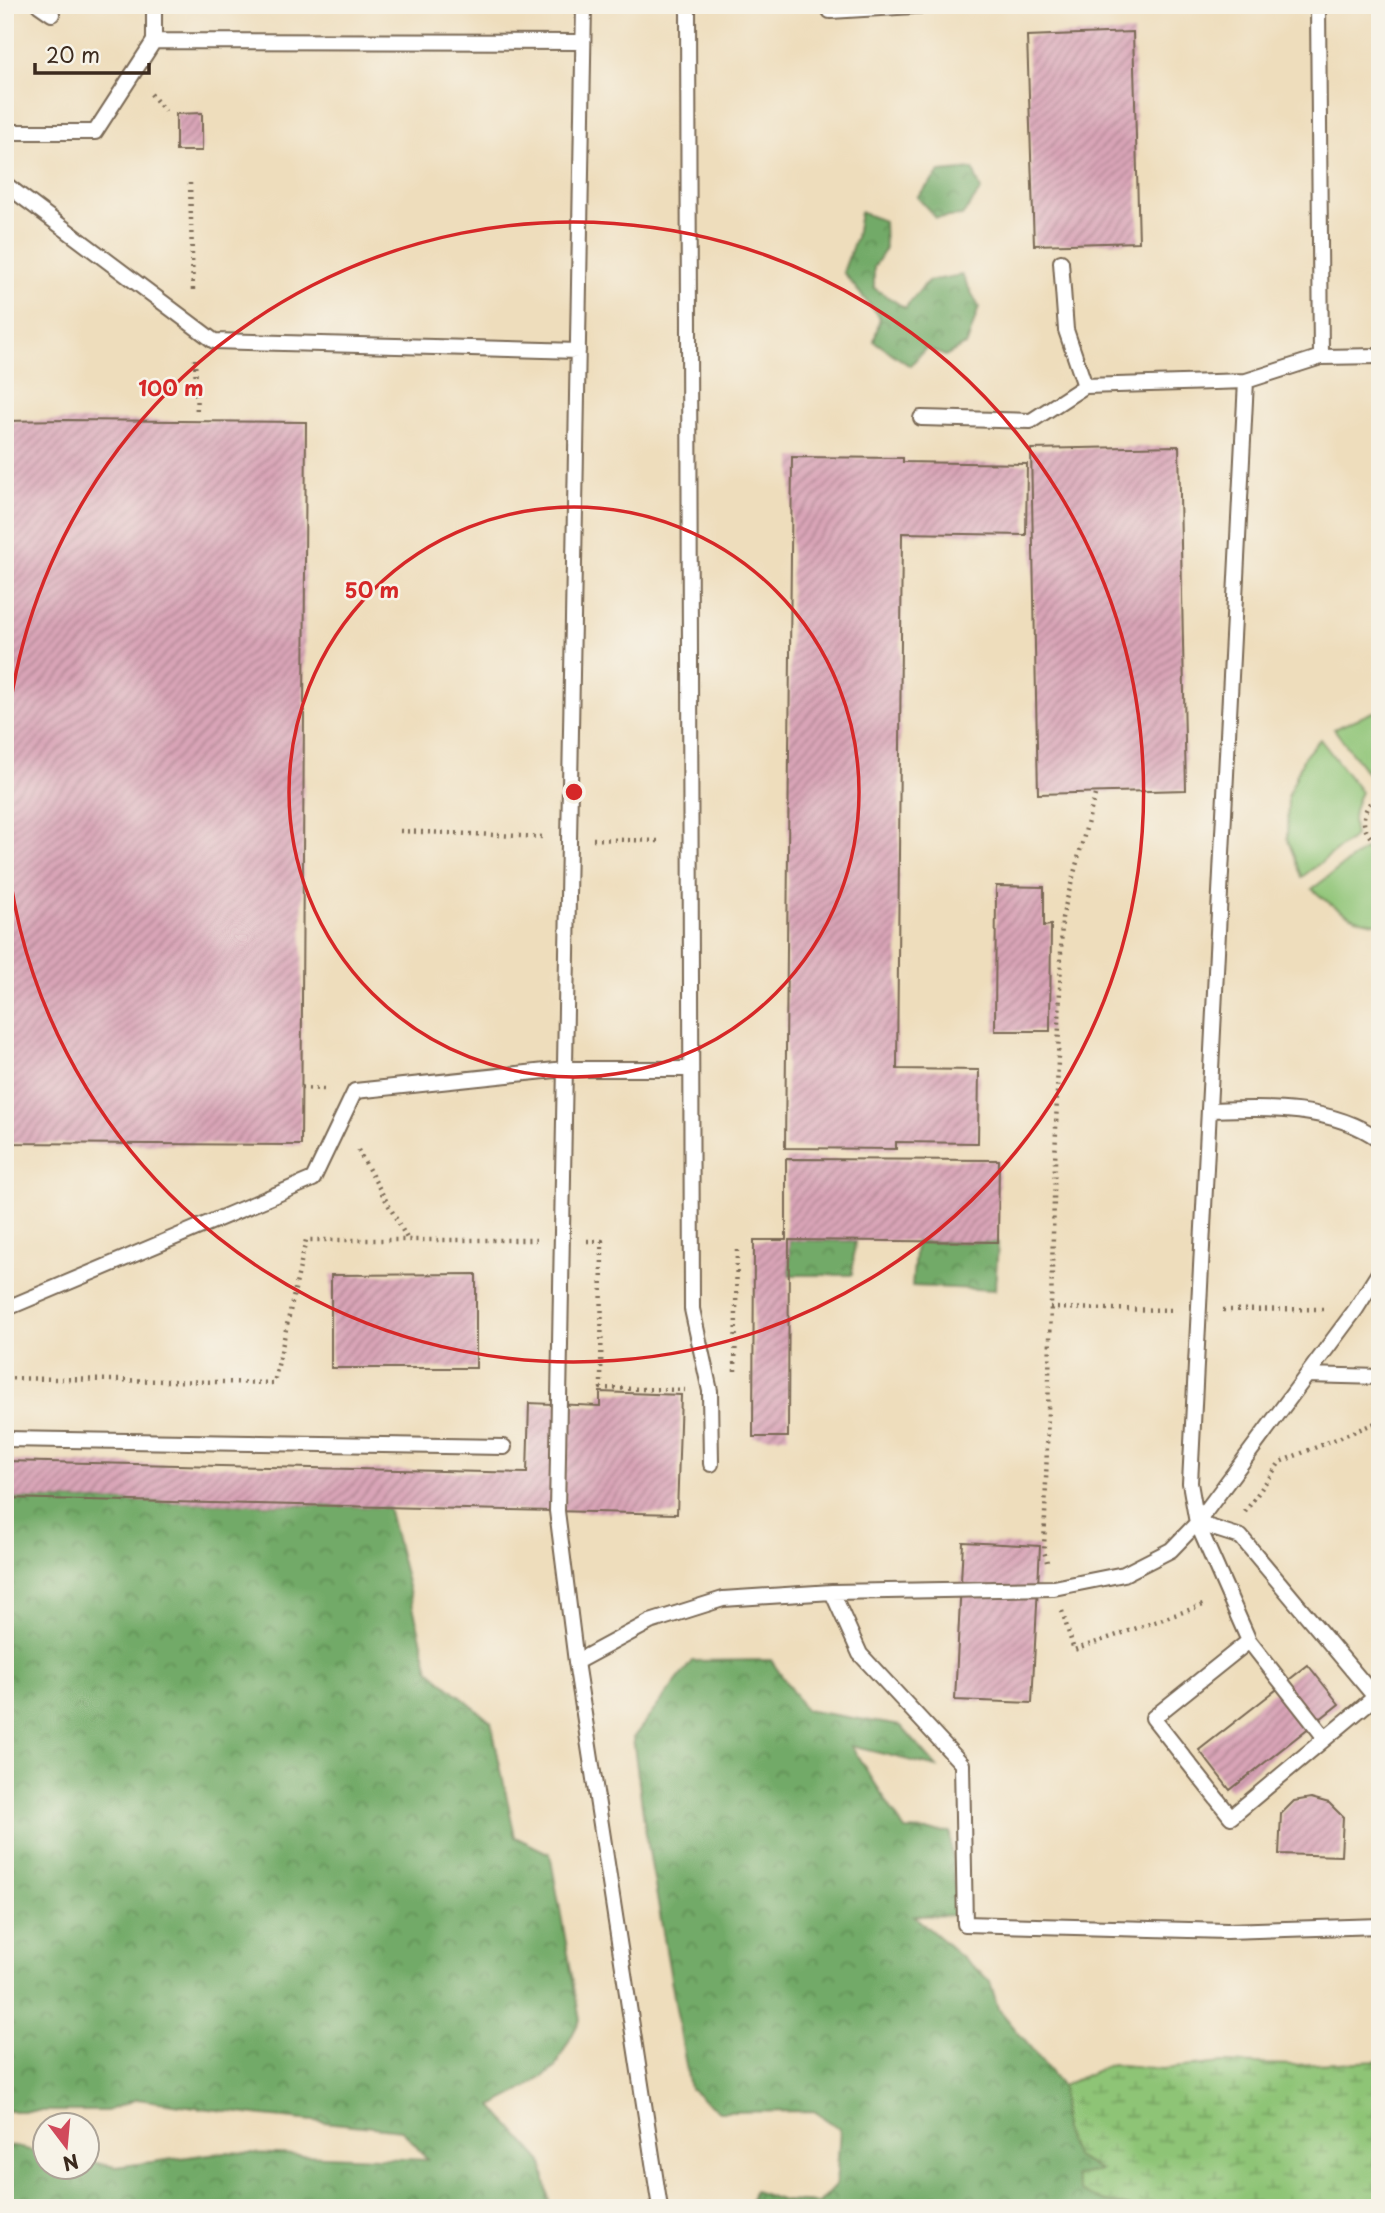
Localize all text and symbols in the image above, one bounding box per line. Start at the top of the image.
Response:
scale bar [35,32,149,76]
text: 20 m [46,38,100,70]
text: 100 m [138,371,204,403]
text: 50 m [345,573,399,605]
centre of rings [562,780,586,804]
north arrow [32,2112,102,2182]
text: N [60,2148,82,2179]

